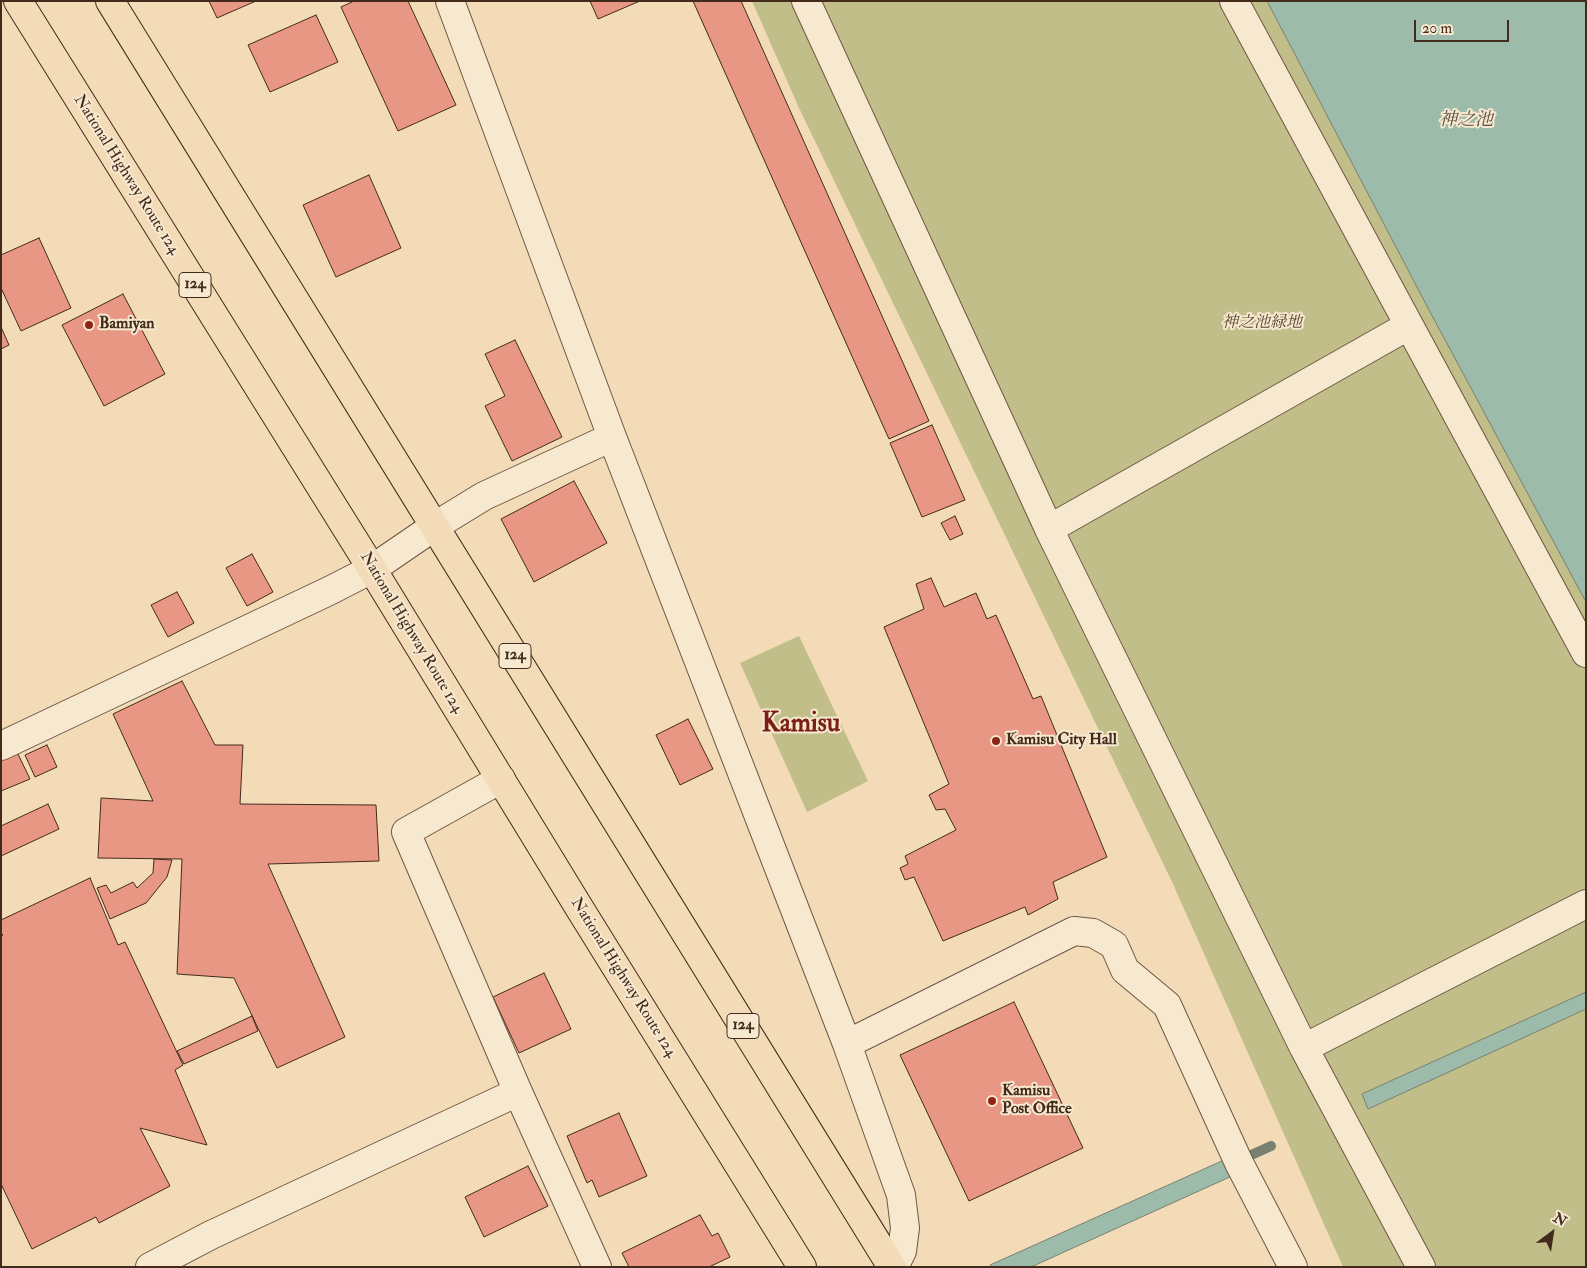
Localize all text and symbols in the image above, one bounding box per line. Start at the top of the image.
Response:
scale bar [1417,10,1512,42]
text: 20 m [1422,19,1452,38]
street label: National Highway Route 124 [69,92,183,258]
water label: 神之池 [1439,110,1493,132]
road number: 124 [179,272,211,298]
park label: 神之池緑地 [1222,314,1302,334]
place label: Bamiyan [99,315,154,335]
marker: Bamiyan [83,319,95,331]
street label: National Highway Route 124 [355,549,467,717]
road number: 124 [499,644,531,668]
district label: Kamisu [762,709,840,741]
place label: Kamisu City Hall [1006,731,1117,751]
marker: Kamisu City Hall [990,735,1002,747]
street label: National Highway Route 124 [566,895,680,1061]
road number: 124 [727,1014,759,1038]
place label: Kamisu Post Office [1002,1082,1072,1120]
marker: Kamisu Post Office [986,1095,998,1107]
north arrow [1527,1208,1577,1258]
text: N [1550,1209,1570,1230]

